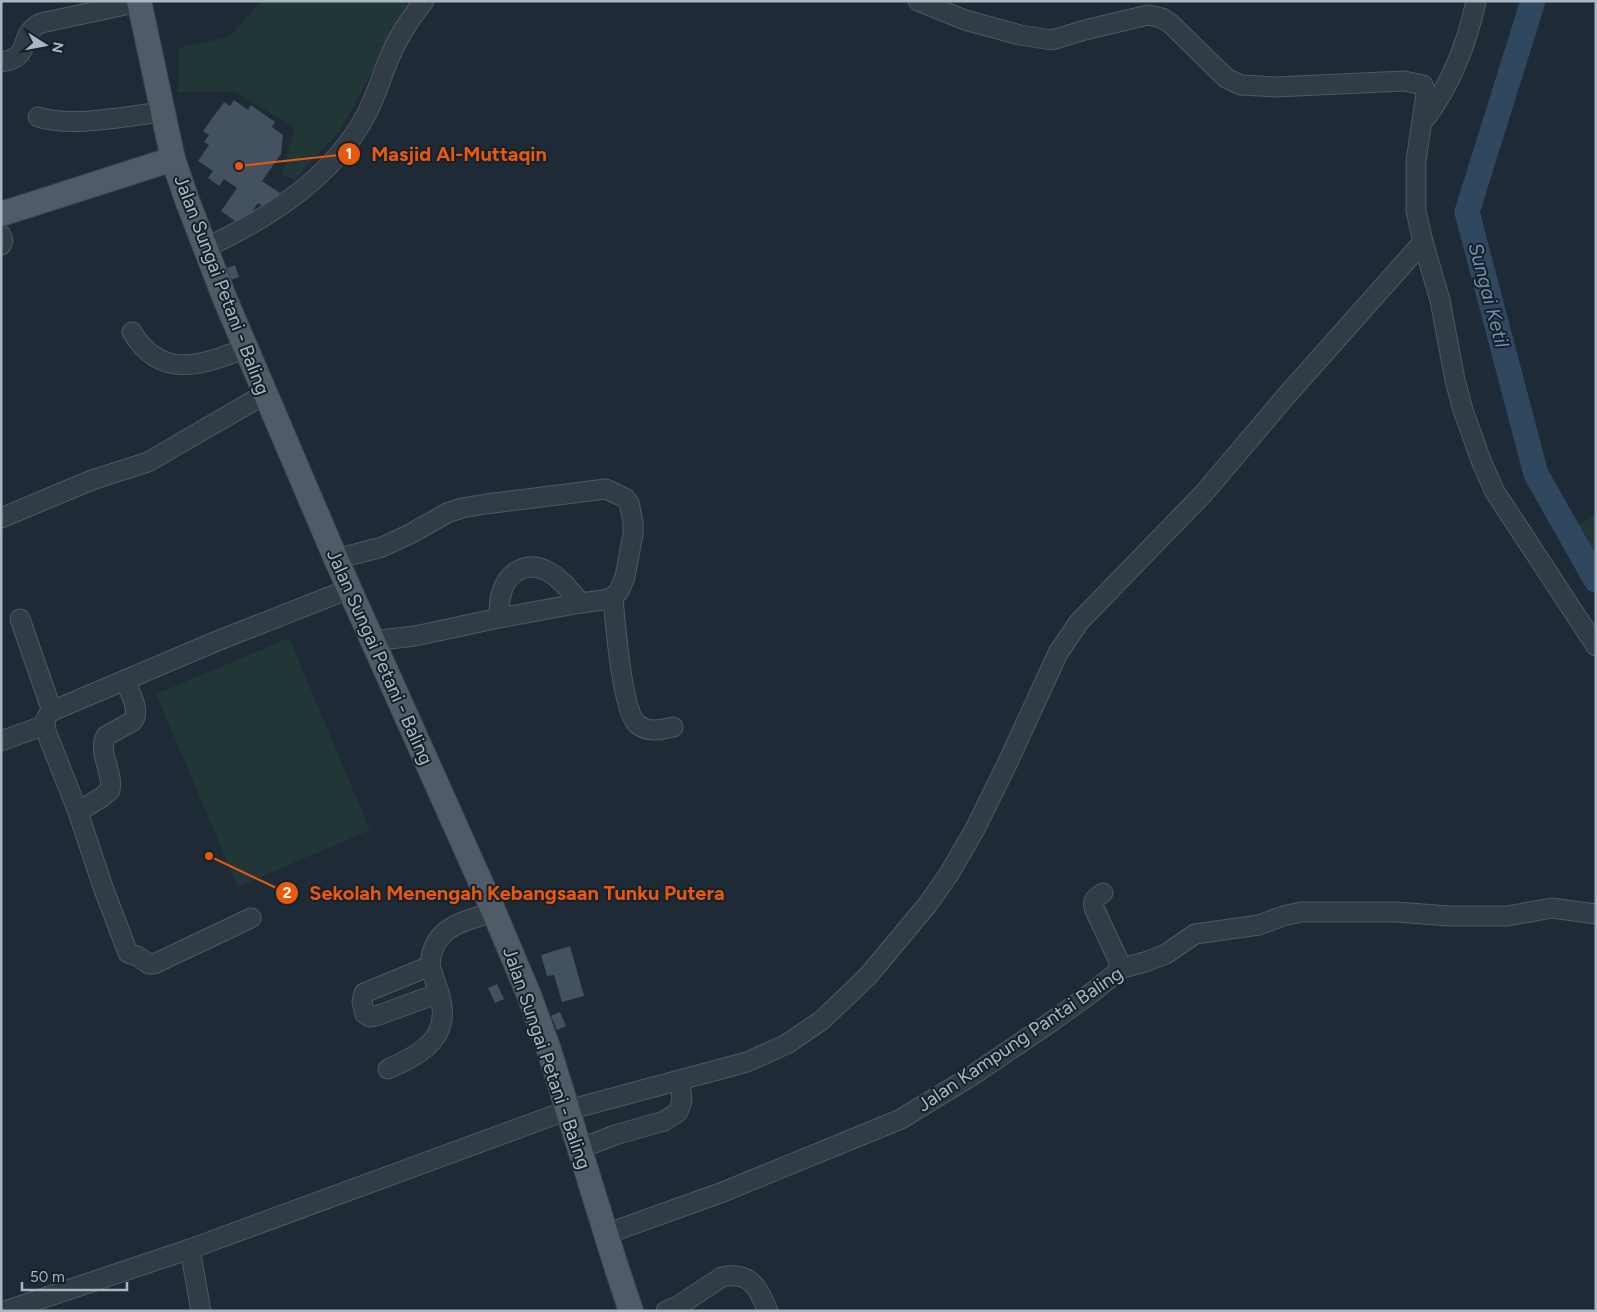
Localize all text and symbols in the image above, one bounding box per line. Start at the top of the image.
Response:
north arrow [20,20,70,70]
text: N [48,40,67,54]
callout: Masjid Al-Muttaqin [337,137,557,172]
text: Masjid Al-Muttaqin [371,142,547,166]
text: 1 [346,145,352,163]
street label: Jalan Sungai Petani - Baling [169,172,275,398]
water label: Sungai Ketil [1463,240,1515,351]
street label: Jalan Sungai Petani - Baling [322,546,438,768]
callout: Sekolah Menengah Kebangsaan Tunku Putera [275,876,735,911]
text: Sekolah Menengah Kebangsaan Tunku Putera [309,881,725,905]
text: 2 [283,884,292,902]
street label: Jalan Sungai Petani - Baling [498,944,596,1172]
street label: Jalan Kampung Pantai Baling [913,962,1127,1116]
scale bar [22,1260,128,1292]
text: 50 m [30,1268,65,1286]

